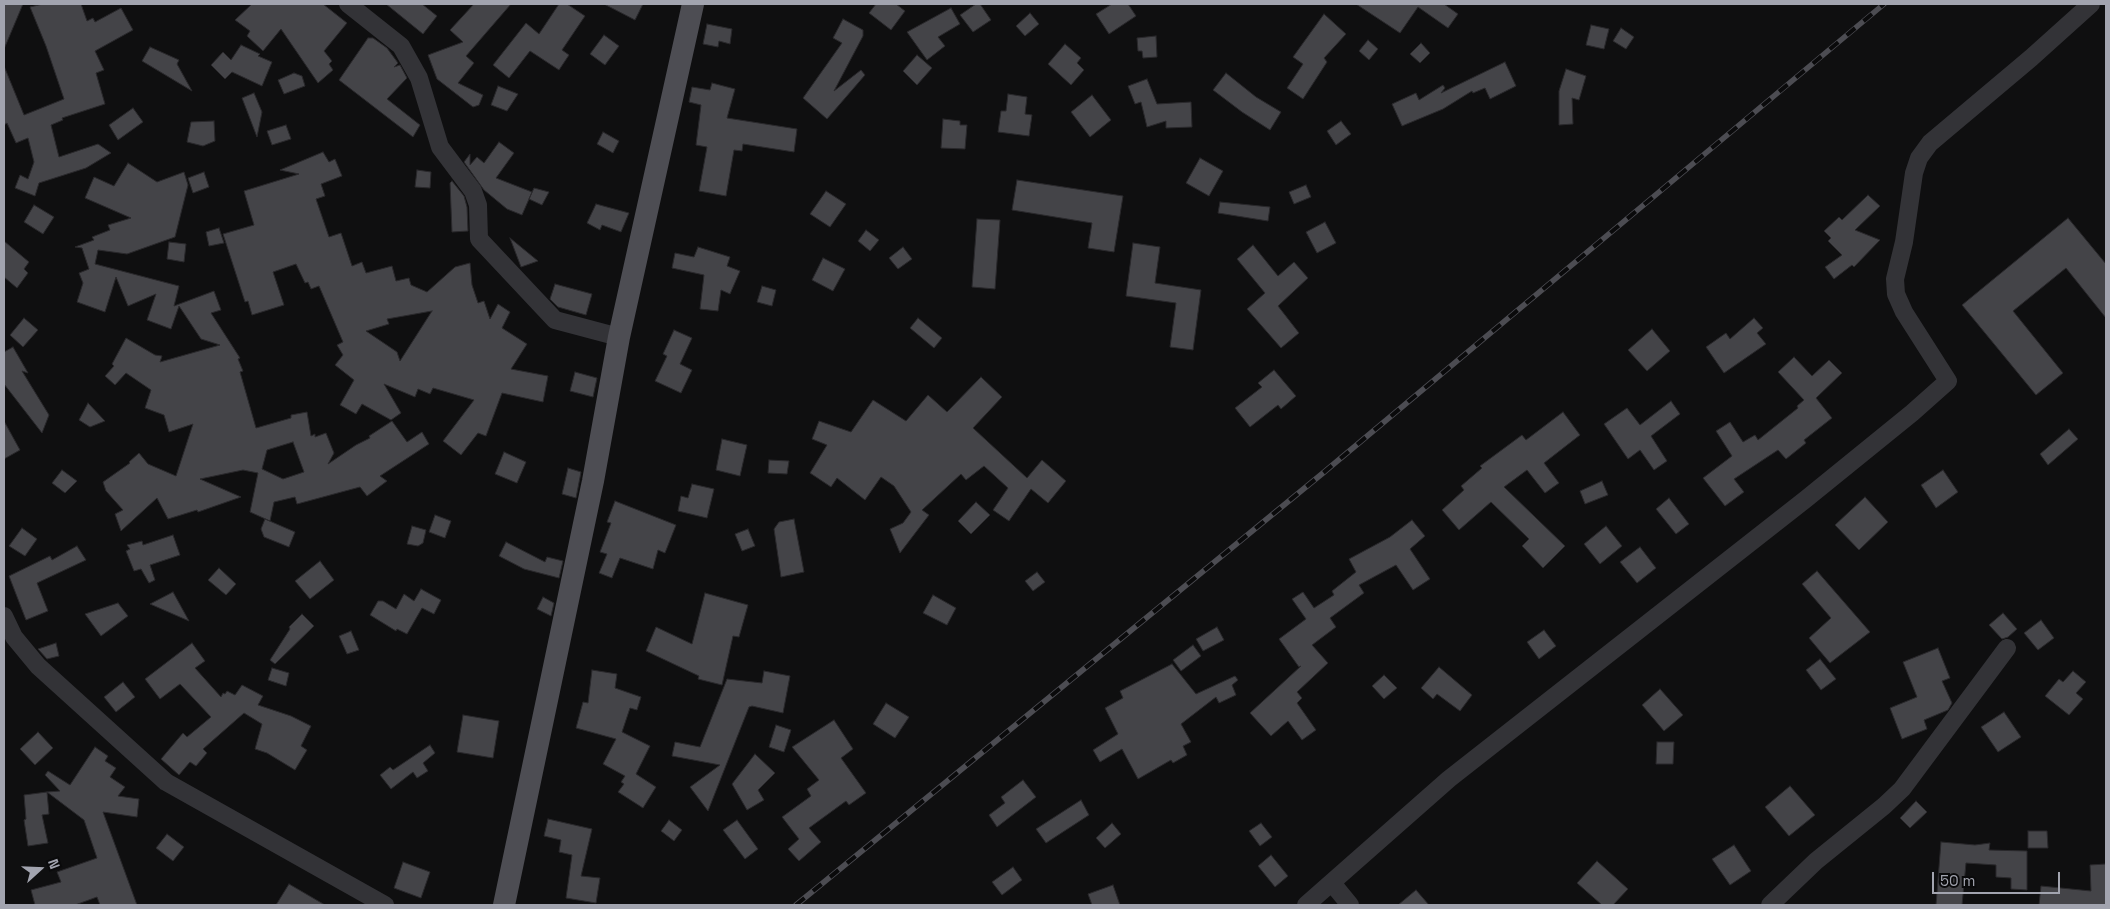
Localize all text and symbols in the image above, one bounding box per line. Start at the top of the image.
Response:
north arrow [15,844,65,894]
text: N [44,856,64,871]
scale bar [1935,862,2062,894]
text: 50 m [1940,871,1975,890]

